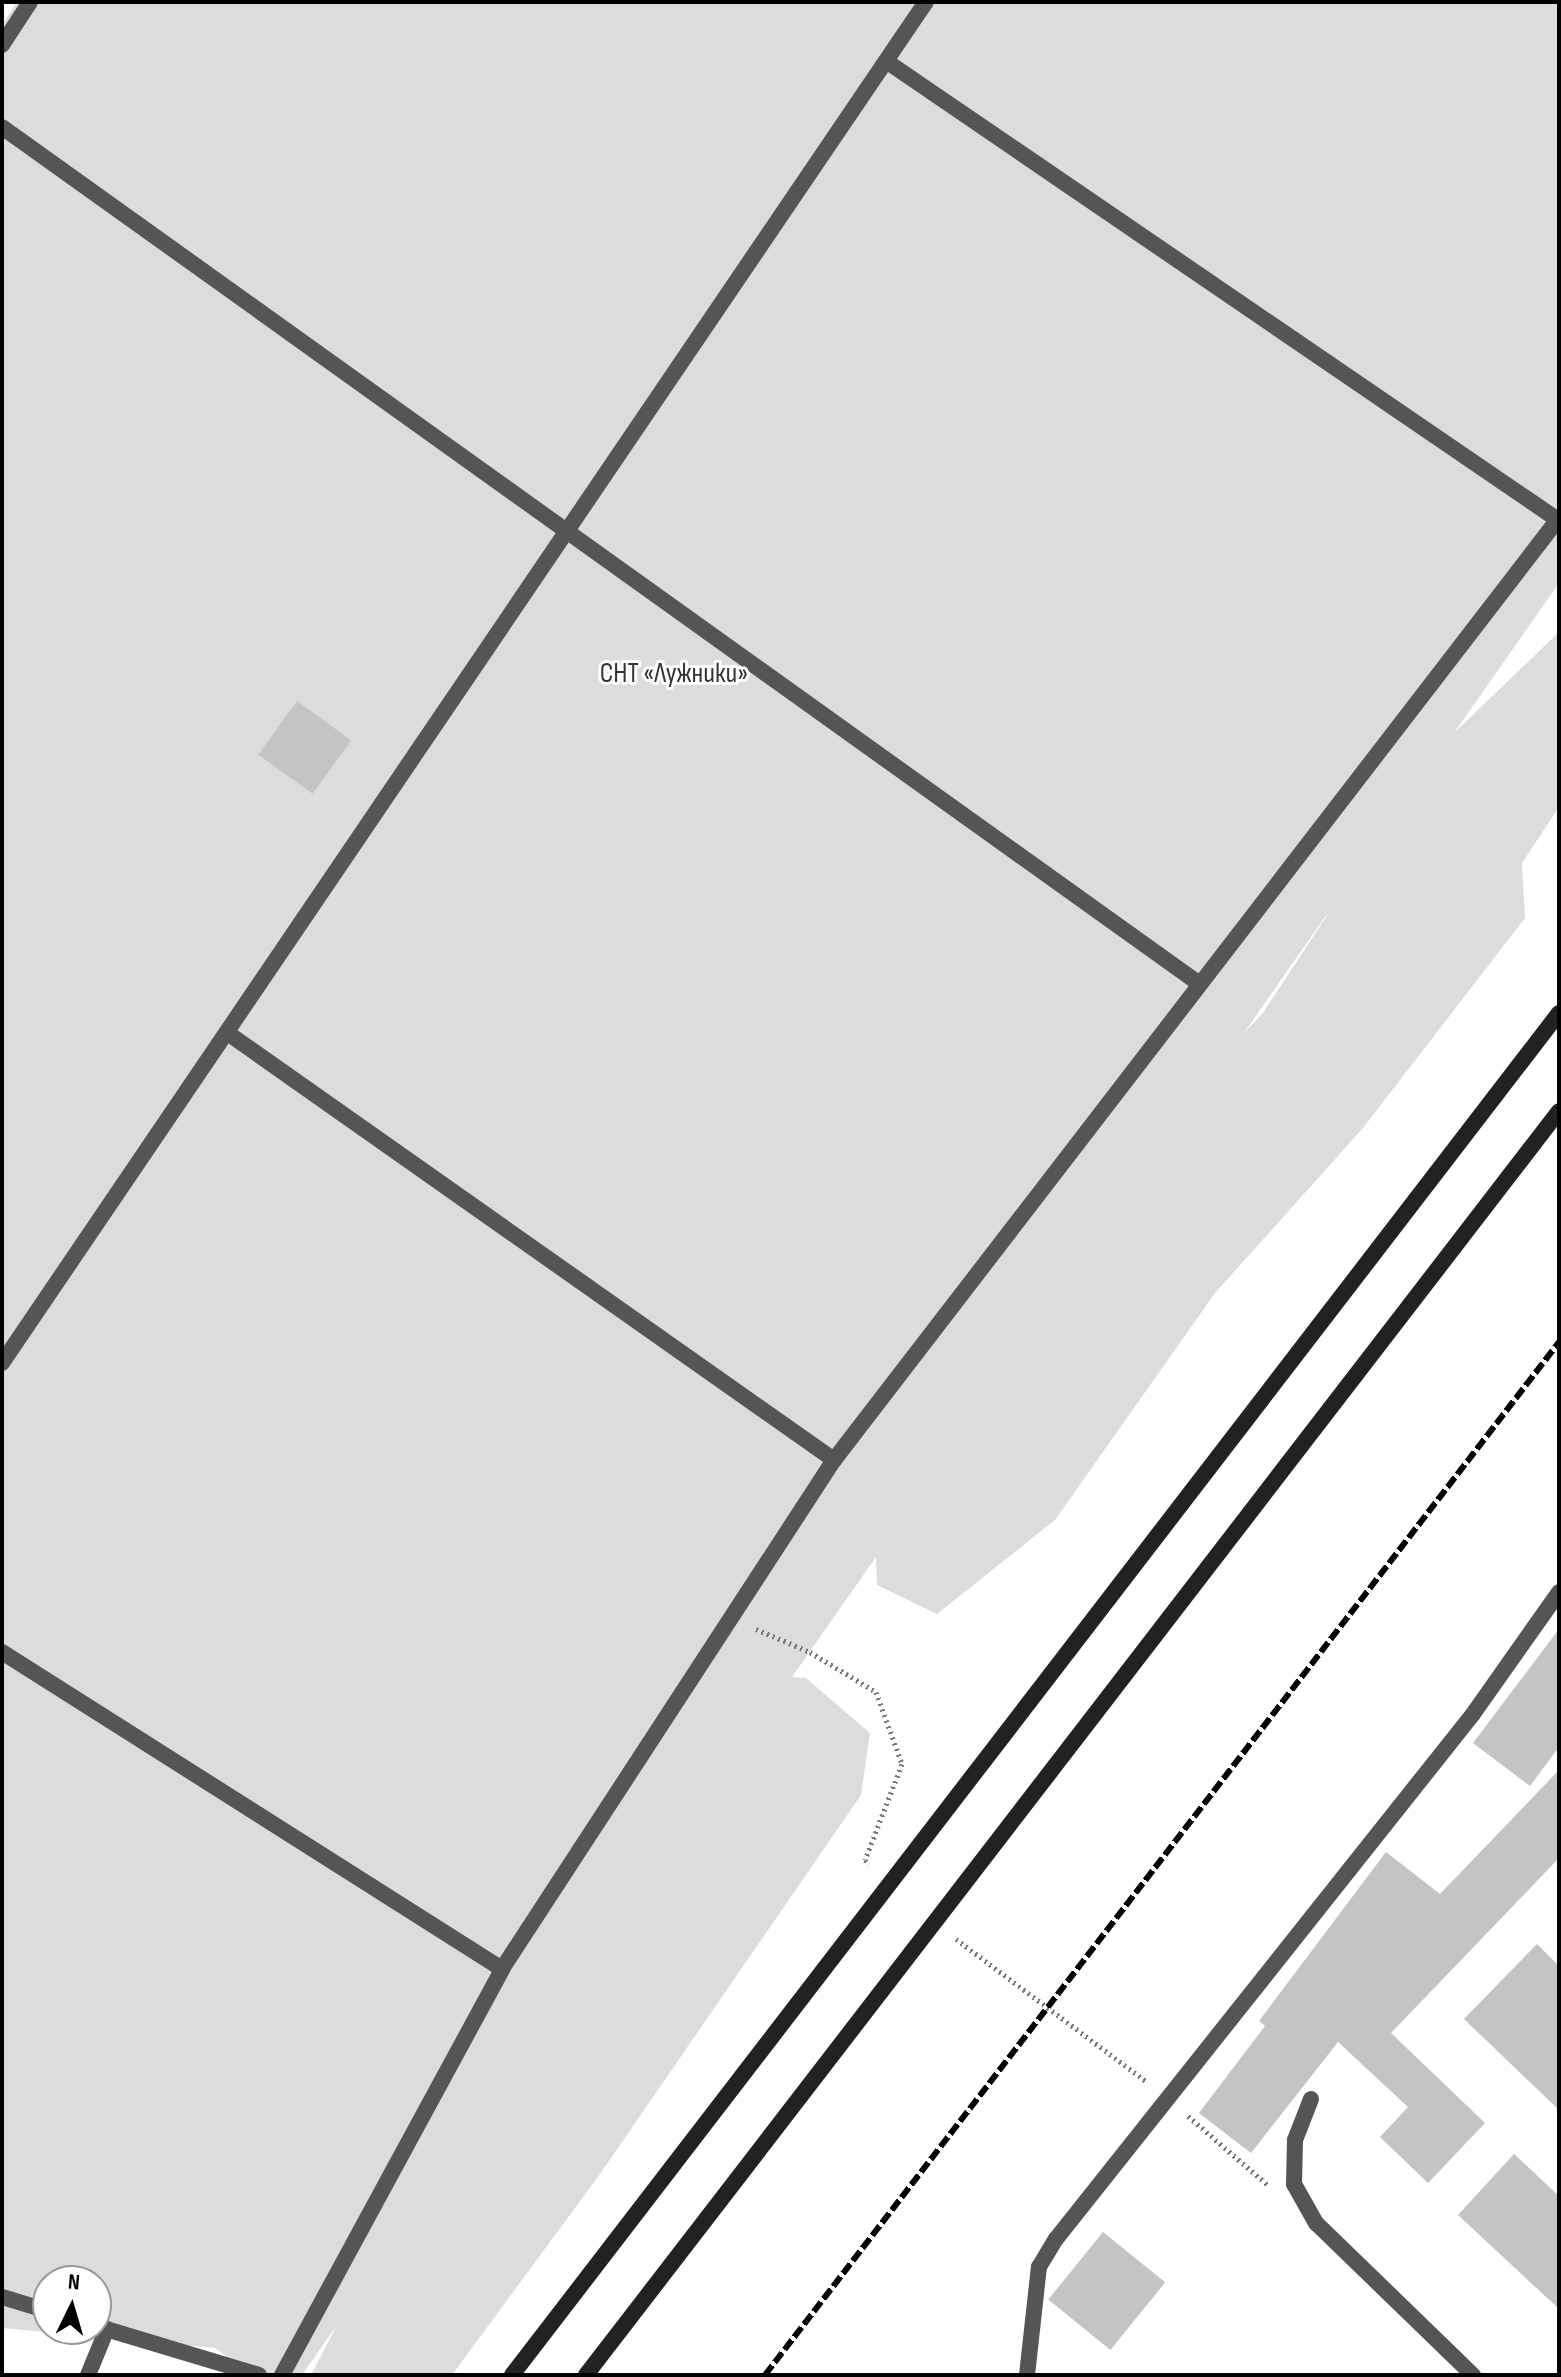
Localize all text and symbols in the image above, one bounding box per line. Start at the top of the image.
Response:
park label: СНТ «Лужники» [600,657,748,691]
north arrow [32,2265,112,2345]
text: N [67,2269,81,2297]

